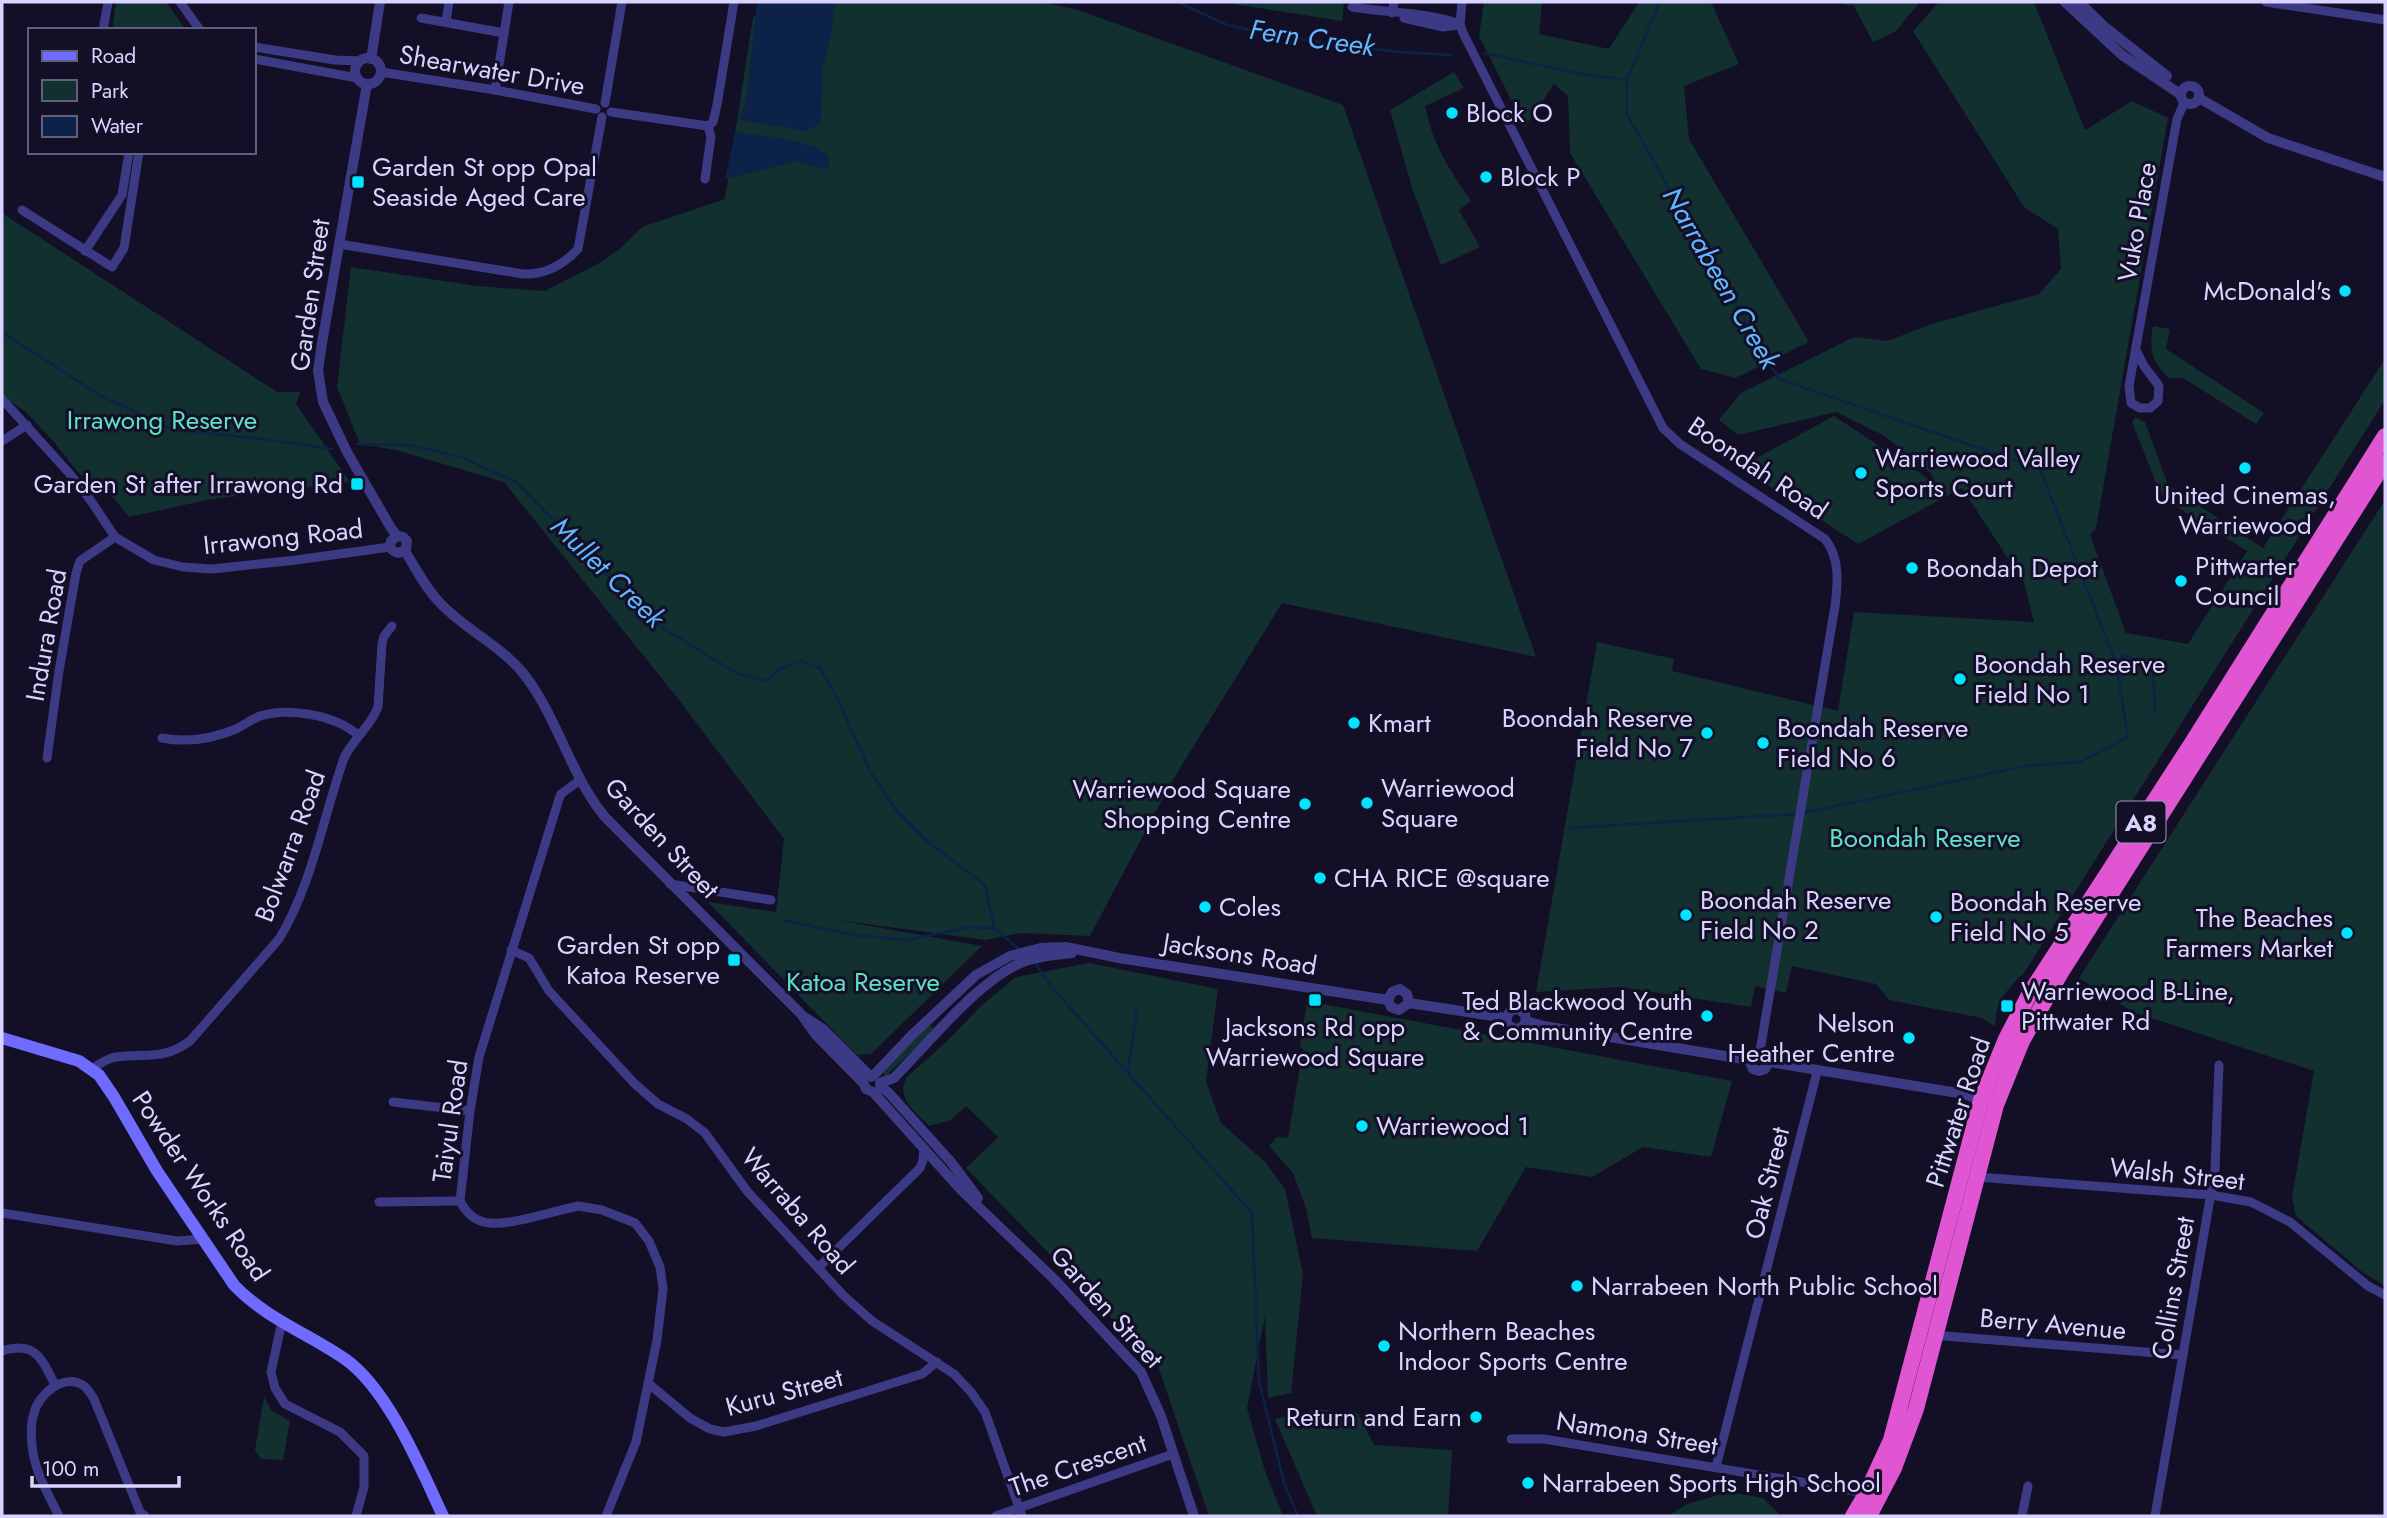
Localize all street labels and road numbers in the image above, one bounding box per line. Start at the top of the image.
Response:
street label: Shearwater Drive [396,35,588,105]
street label: Vuko Place [2108,159,2166,285]
street label: Garden Street [281,216,340,374]
street label: Boondah Road [1680,407,1836,529]
street label: Irrawong Road [201,510,365,564]
street label: Indura Road [16,566,76,704]
street label: Bolwarra Road [245,765,335,927]
street label: Garden Street [596,769,729,908]
road number: A8 [2116,802,2166,842]
street label: Jacksons Road [1157,923,1320,985]
street label: Pittwater Road [1916,1032,2000,1192]
street label: Taiyul Road [423,1057,477,1185]
street label: Powder Works Road [123,1083,279,1289]
street label: Oak Street [1735,1122,1799,1243]
street label: Warraba Road [732,1139,864,1283]
street label: Walsh Street [2108,1148,2247,1200]
street label: Collins Street [2142,1213,2204,1363]
street label: Garden Street [1042,1237,1173,1377]
street label: Berry Avenue [1978,1299,2128,1349]
street label: Kuru Street [721,1358,848,1426]
street label: Namona Street [1553,1401,1721,1465]
street label: The Crescent [1004,1424,1152,1506]

